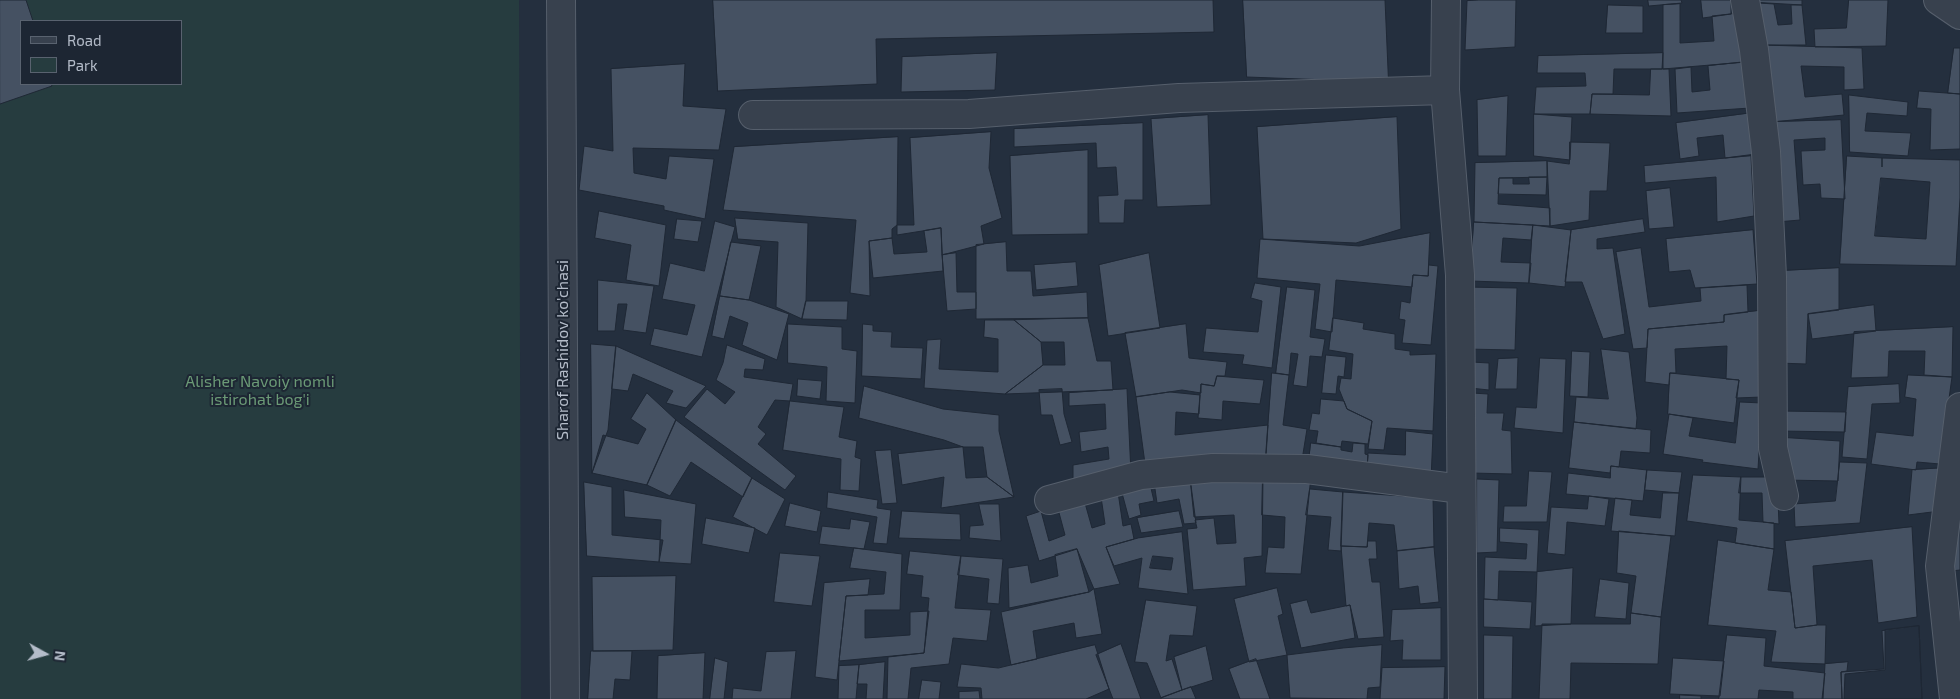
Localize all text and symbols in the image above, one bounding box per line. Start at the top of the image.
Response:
legend [20,20,182,85]
text: Road [67,31,102,49]
text: Park [67,56,98,74]
street label: Sharof Rashidov ko'chasi [553,260,573,440]
park label: Alisher Navoiy nomli istirohat bog'i [185,372,335,410]
north arrow [20,629,70,679]
text: N [51,650,69,662]

